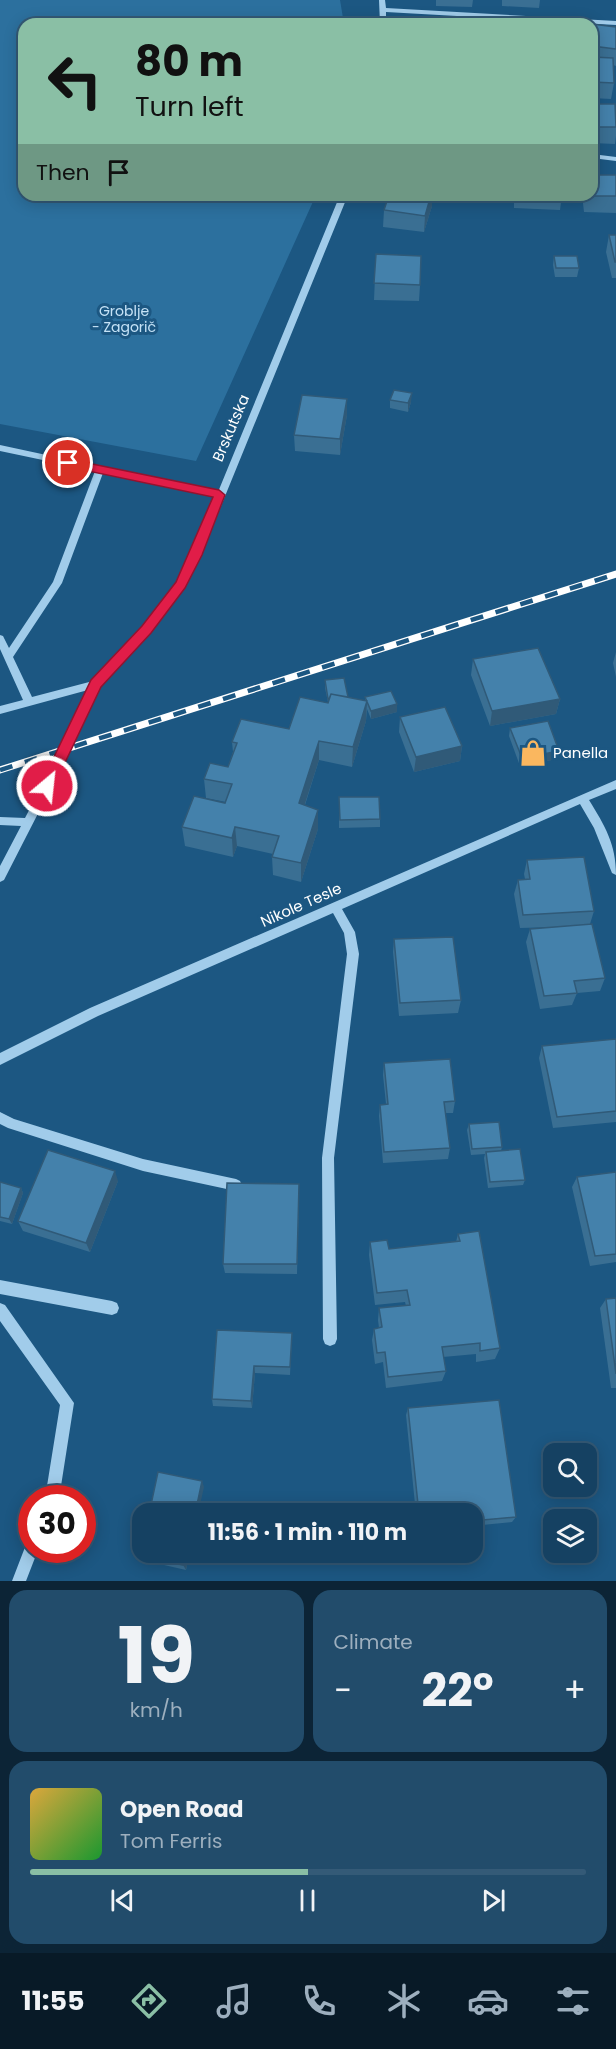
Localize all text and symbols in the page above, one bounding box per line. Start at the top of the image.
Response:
text: 80 m [135,32,243,91]
icon: left [36,42,114,120]
text: Turn left [135,88,244,125]
icon: arrive [102,156,135,189]
text: Then [36,157,90,188]
park label: Groblje - Zagorič [92,301,156,337]
street label: Brskutska [207,391,254,465]
pin [42,437,93,488]
icon: arrive [51,446,84,479]
shop icon: Panella [518,738,548,768]
place label: Panella [553,742,608,763]
position arrow [15,754,79,818]
street label: Nikole Tesle [257,877,345,932]
map controls [543,1443,597,1563]
button: search [543,1443,597,1497]
speed limit sign: 30 [18,1485,96,1563]
button: layers [543,1509,597,1563]
text: 11:56 · 1 min · 110 m [208,1517,407,1548]
text: 19 [118,1601,195,1710]
text: Climate [334,1628,413,1656]
text: 22° [421,1659,494,1722]
text: − [334,1667,352,1714]
text: + [563,1667,586,1714]
text: km/h [130,1696,183,1724]
text: Open Road [120,1794,244,1825]
text: Tom Ferris [120,1827,222,1855]
icon: previous [106,1884,139,1917]
icon: pause [291,1884,324,1917]
icon: next [477,1884,510,1917]
icon: directions [128,1980,170,2022]
icon: music [213,1980,255,2022]
icon: phone [298,1980,340,2022]
icon: climate [383,1980,425,2022]
icon: car [467,1980,509,2022]
icon: filters [552,1980,594,2022]
text: 11:55 [21,1982,85,2019]

